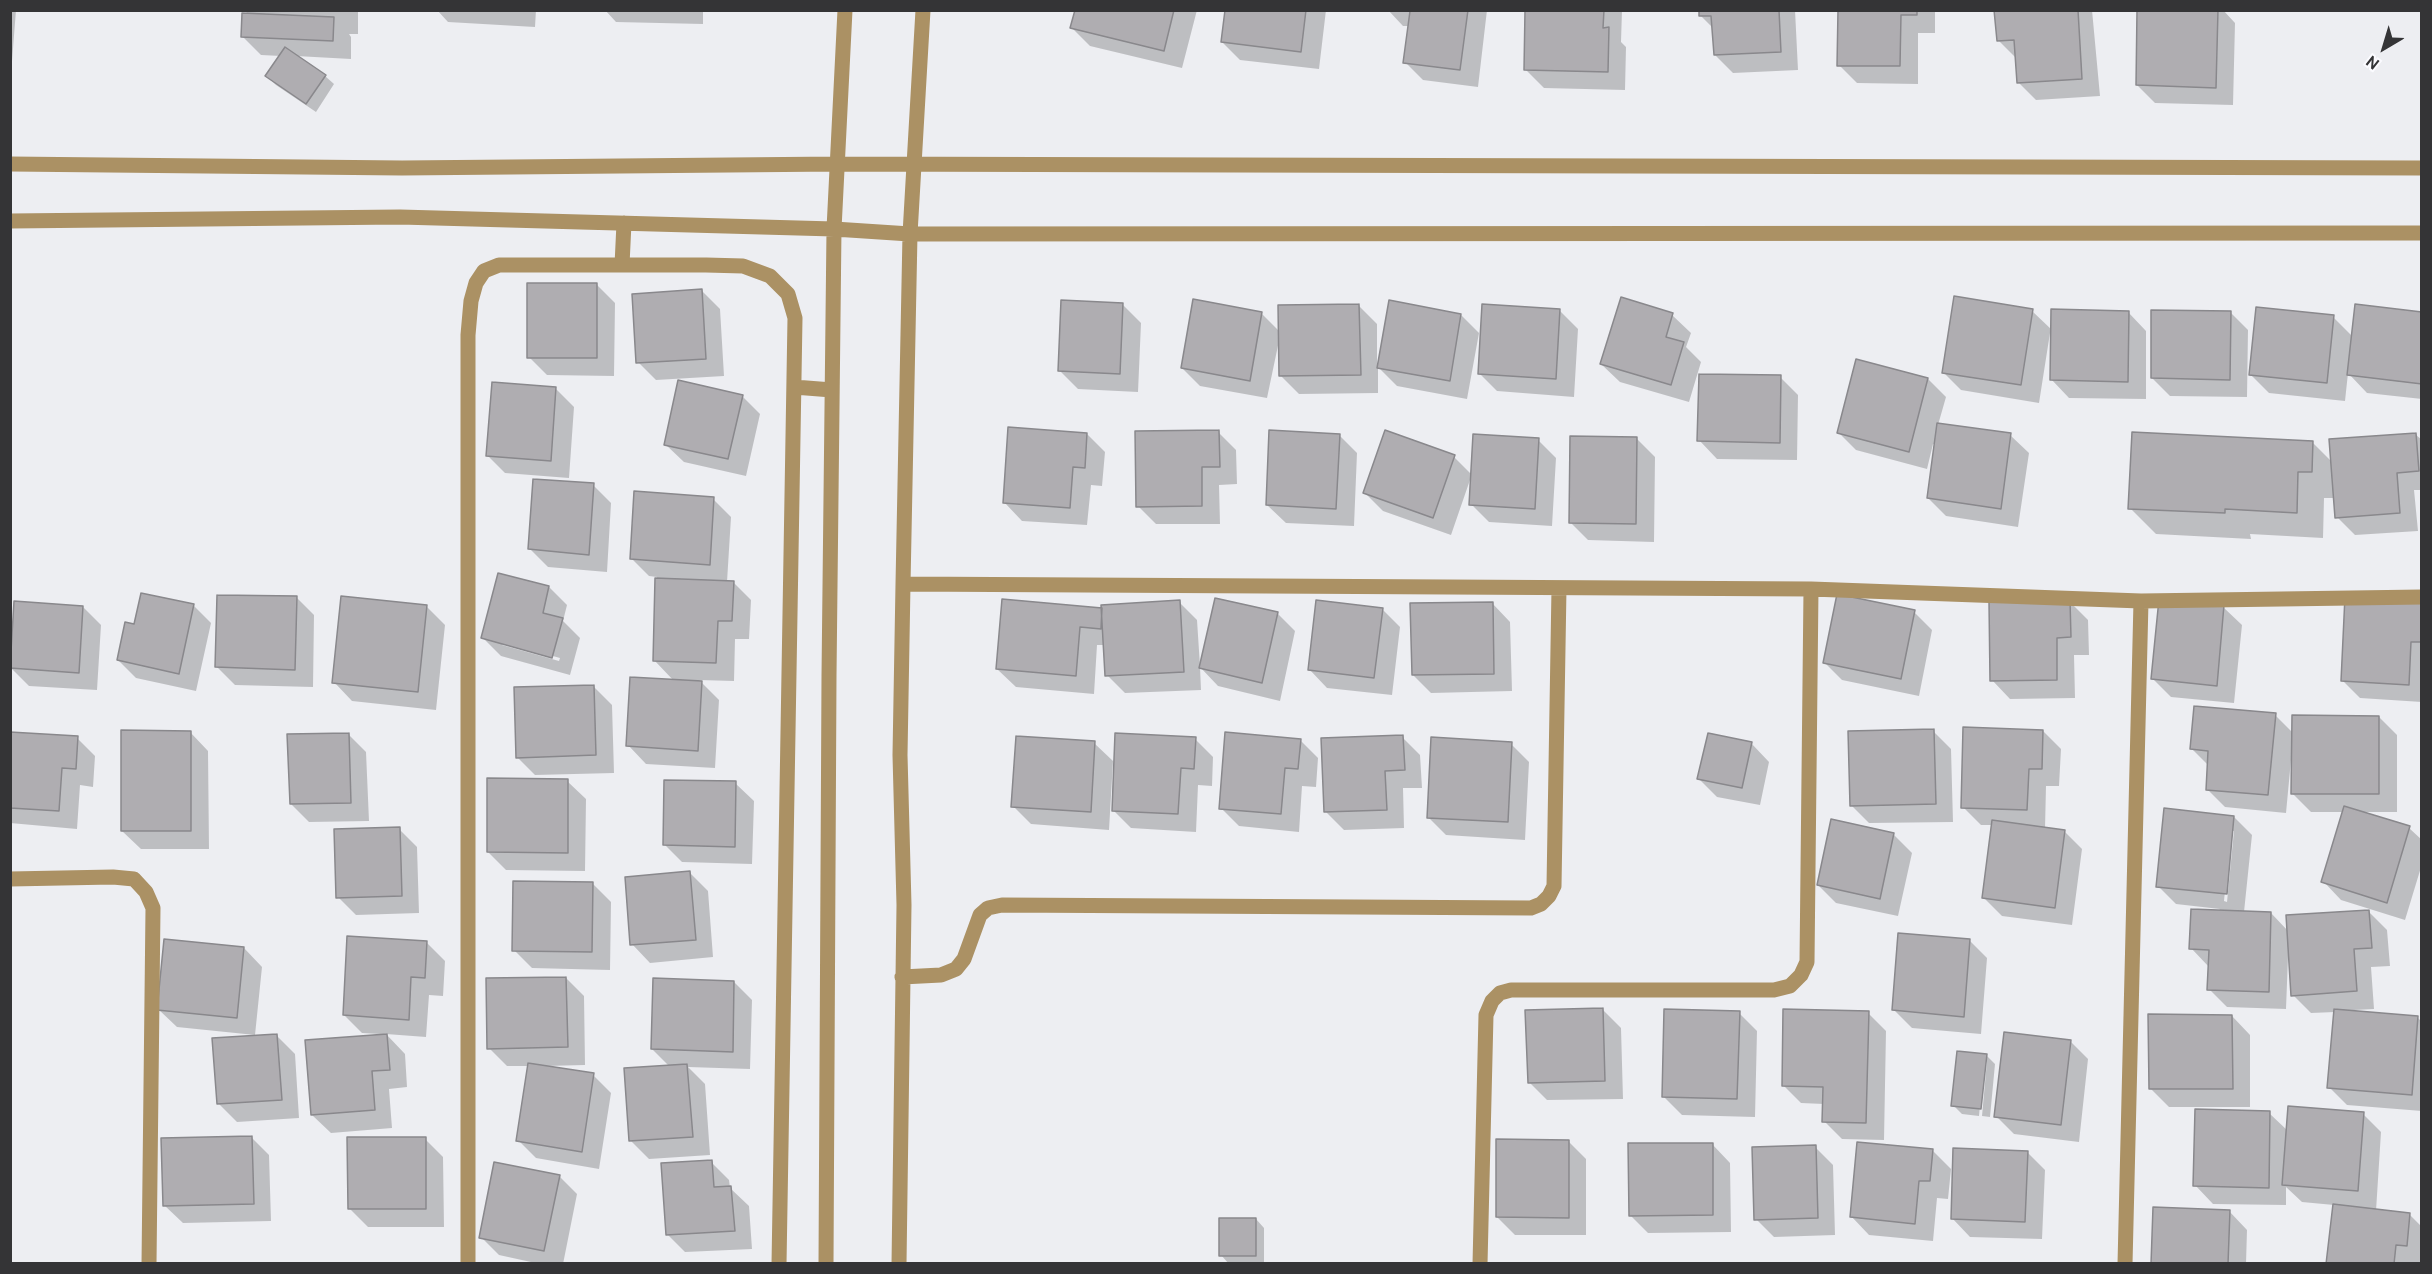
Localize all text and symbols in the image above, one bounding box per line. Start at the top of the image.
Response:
north arrow [2354,18,2414,78]
text: N [2362,52,2383,74]

